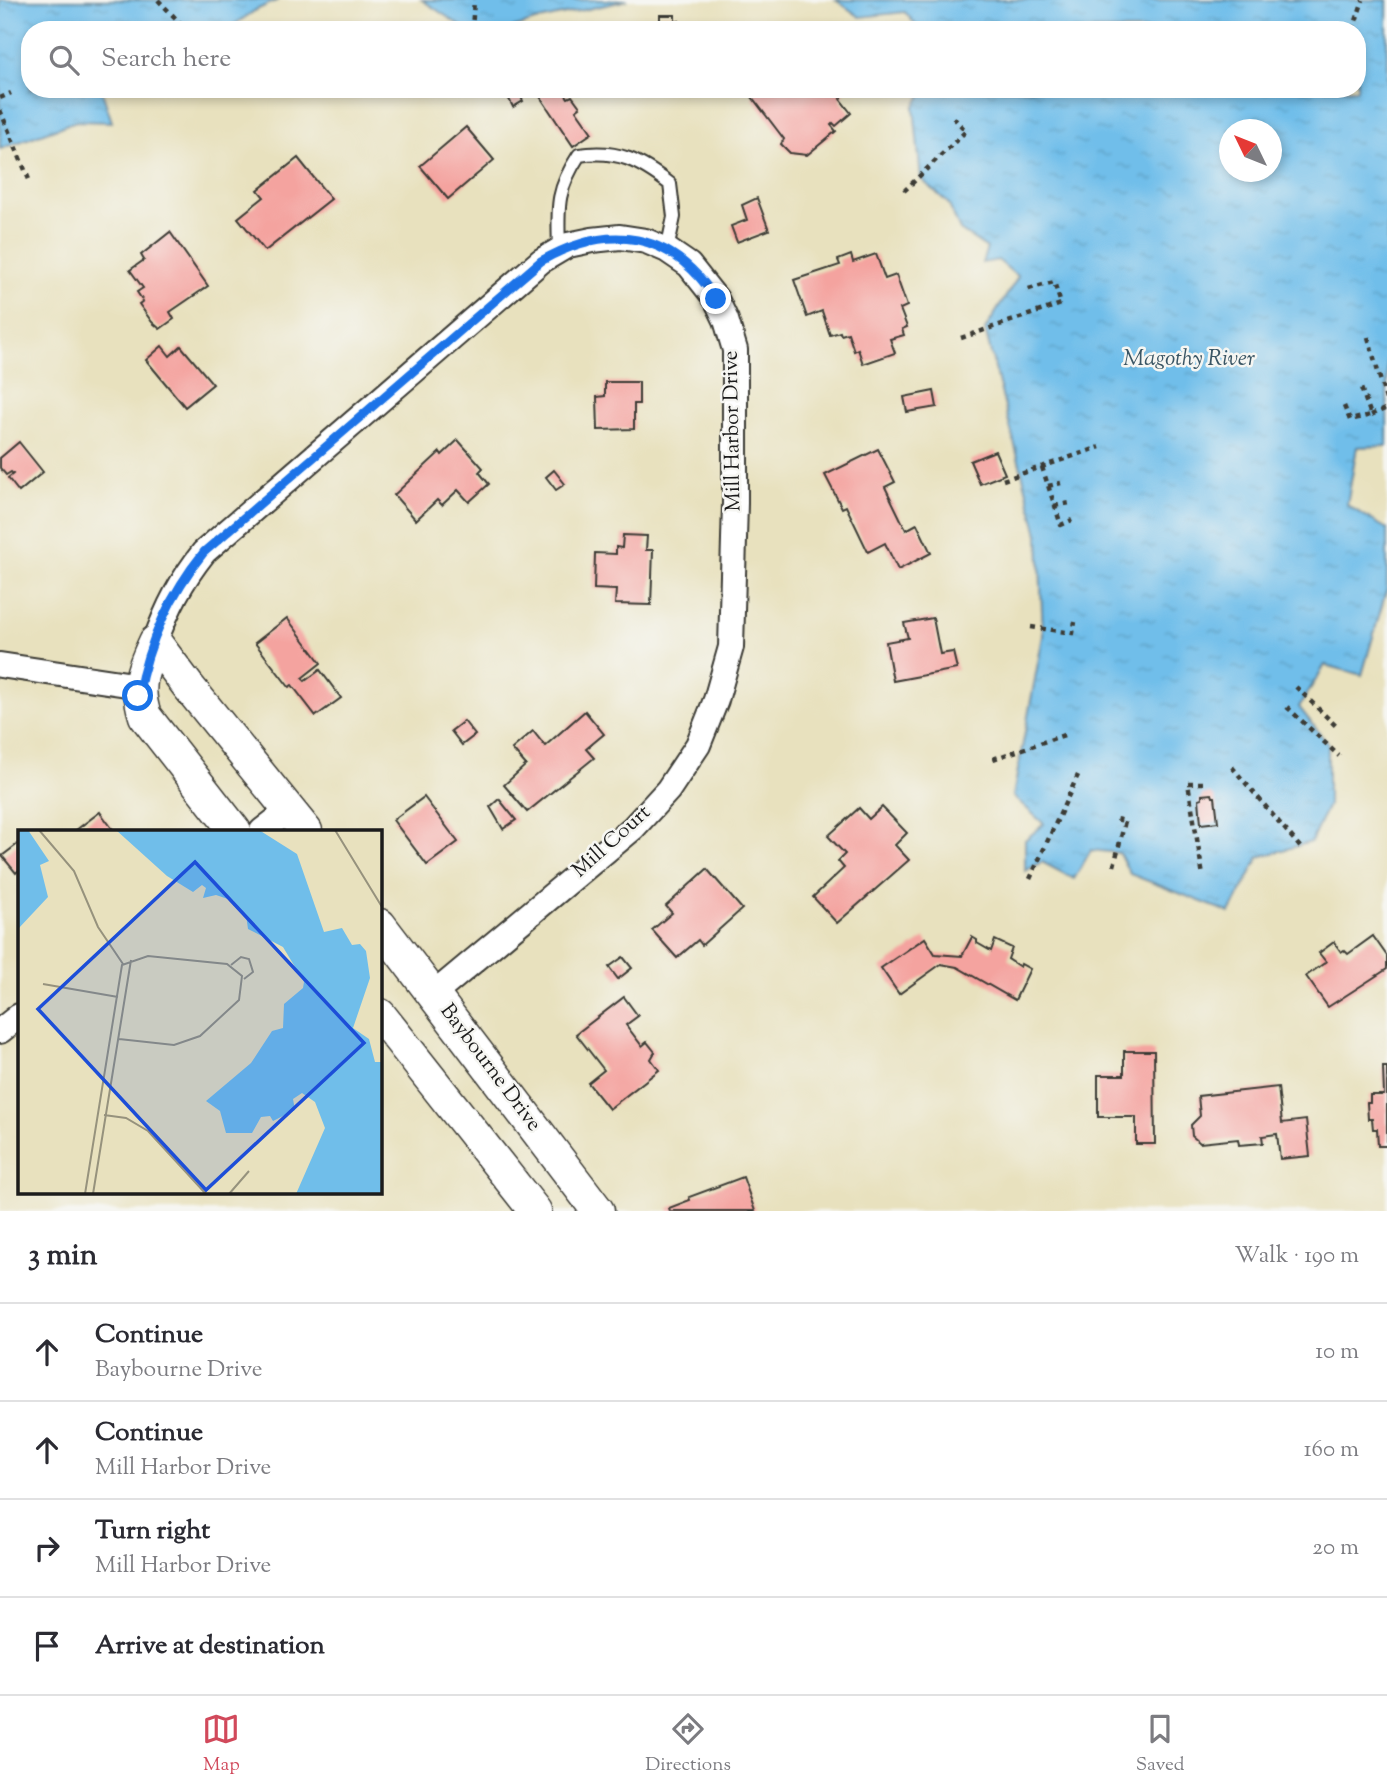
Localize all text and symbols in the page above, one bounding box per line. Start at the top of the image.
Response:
search box [21,21,1366,98]
icon: search [45,41,83,79]
text: Search here [101,41,231,78]
north arrow [1219,119,1282,182]
route end [700,283,731,314]
water label: Magothy River [1123,343,1255,376]
street label: Mill Harbor Drive [717,350,749,512]
route start [122,680,153,711]
street label: Mill Court [566,799,658,885]
inset map [18,830,382,1194]
street label: Baybourne Drive [432,998,548,1138]
text: 3 min [28,1235,98,1278]
text: Walk · 190 m [1235,1240,1359,1273]
text: Continue [95,1317,203,1354]
icon: ahead [28,1333,66,1371]
text: 10 m [1315,1336,1359,1369]
text: Baybourne Drive [95,1354,262,1387]
text: Continue [95,1415,203,1452]
icon: ahead [28,1431,66,1469]
text: 160 m [1304,1434,1359,1467]
text: Mill Harbor Drive [95,1452,271,1485]
text: Turn right [95,1513,210,1550]
icon: right [28,1529,66,1567]
text: 20 m [1312,1532,1359,1565]
text: Mill Harbor Drive [95,1550,271,1583]
icon: arrive [28,1627,66,1665]
text: Arrive at destination [95,1628,325,1665]
tab: Map [202,1710,240,1779]
tab: Directions [645,1710,731,1779]
tab: Saved [1136,1710,1185,1779]

